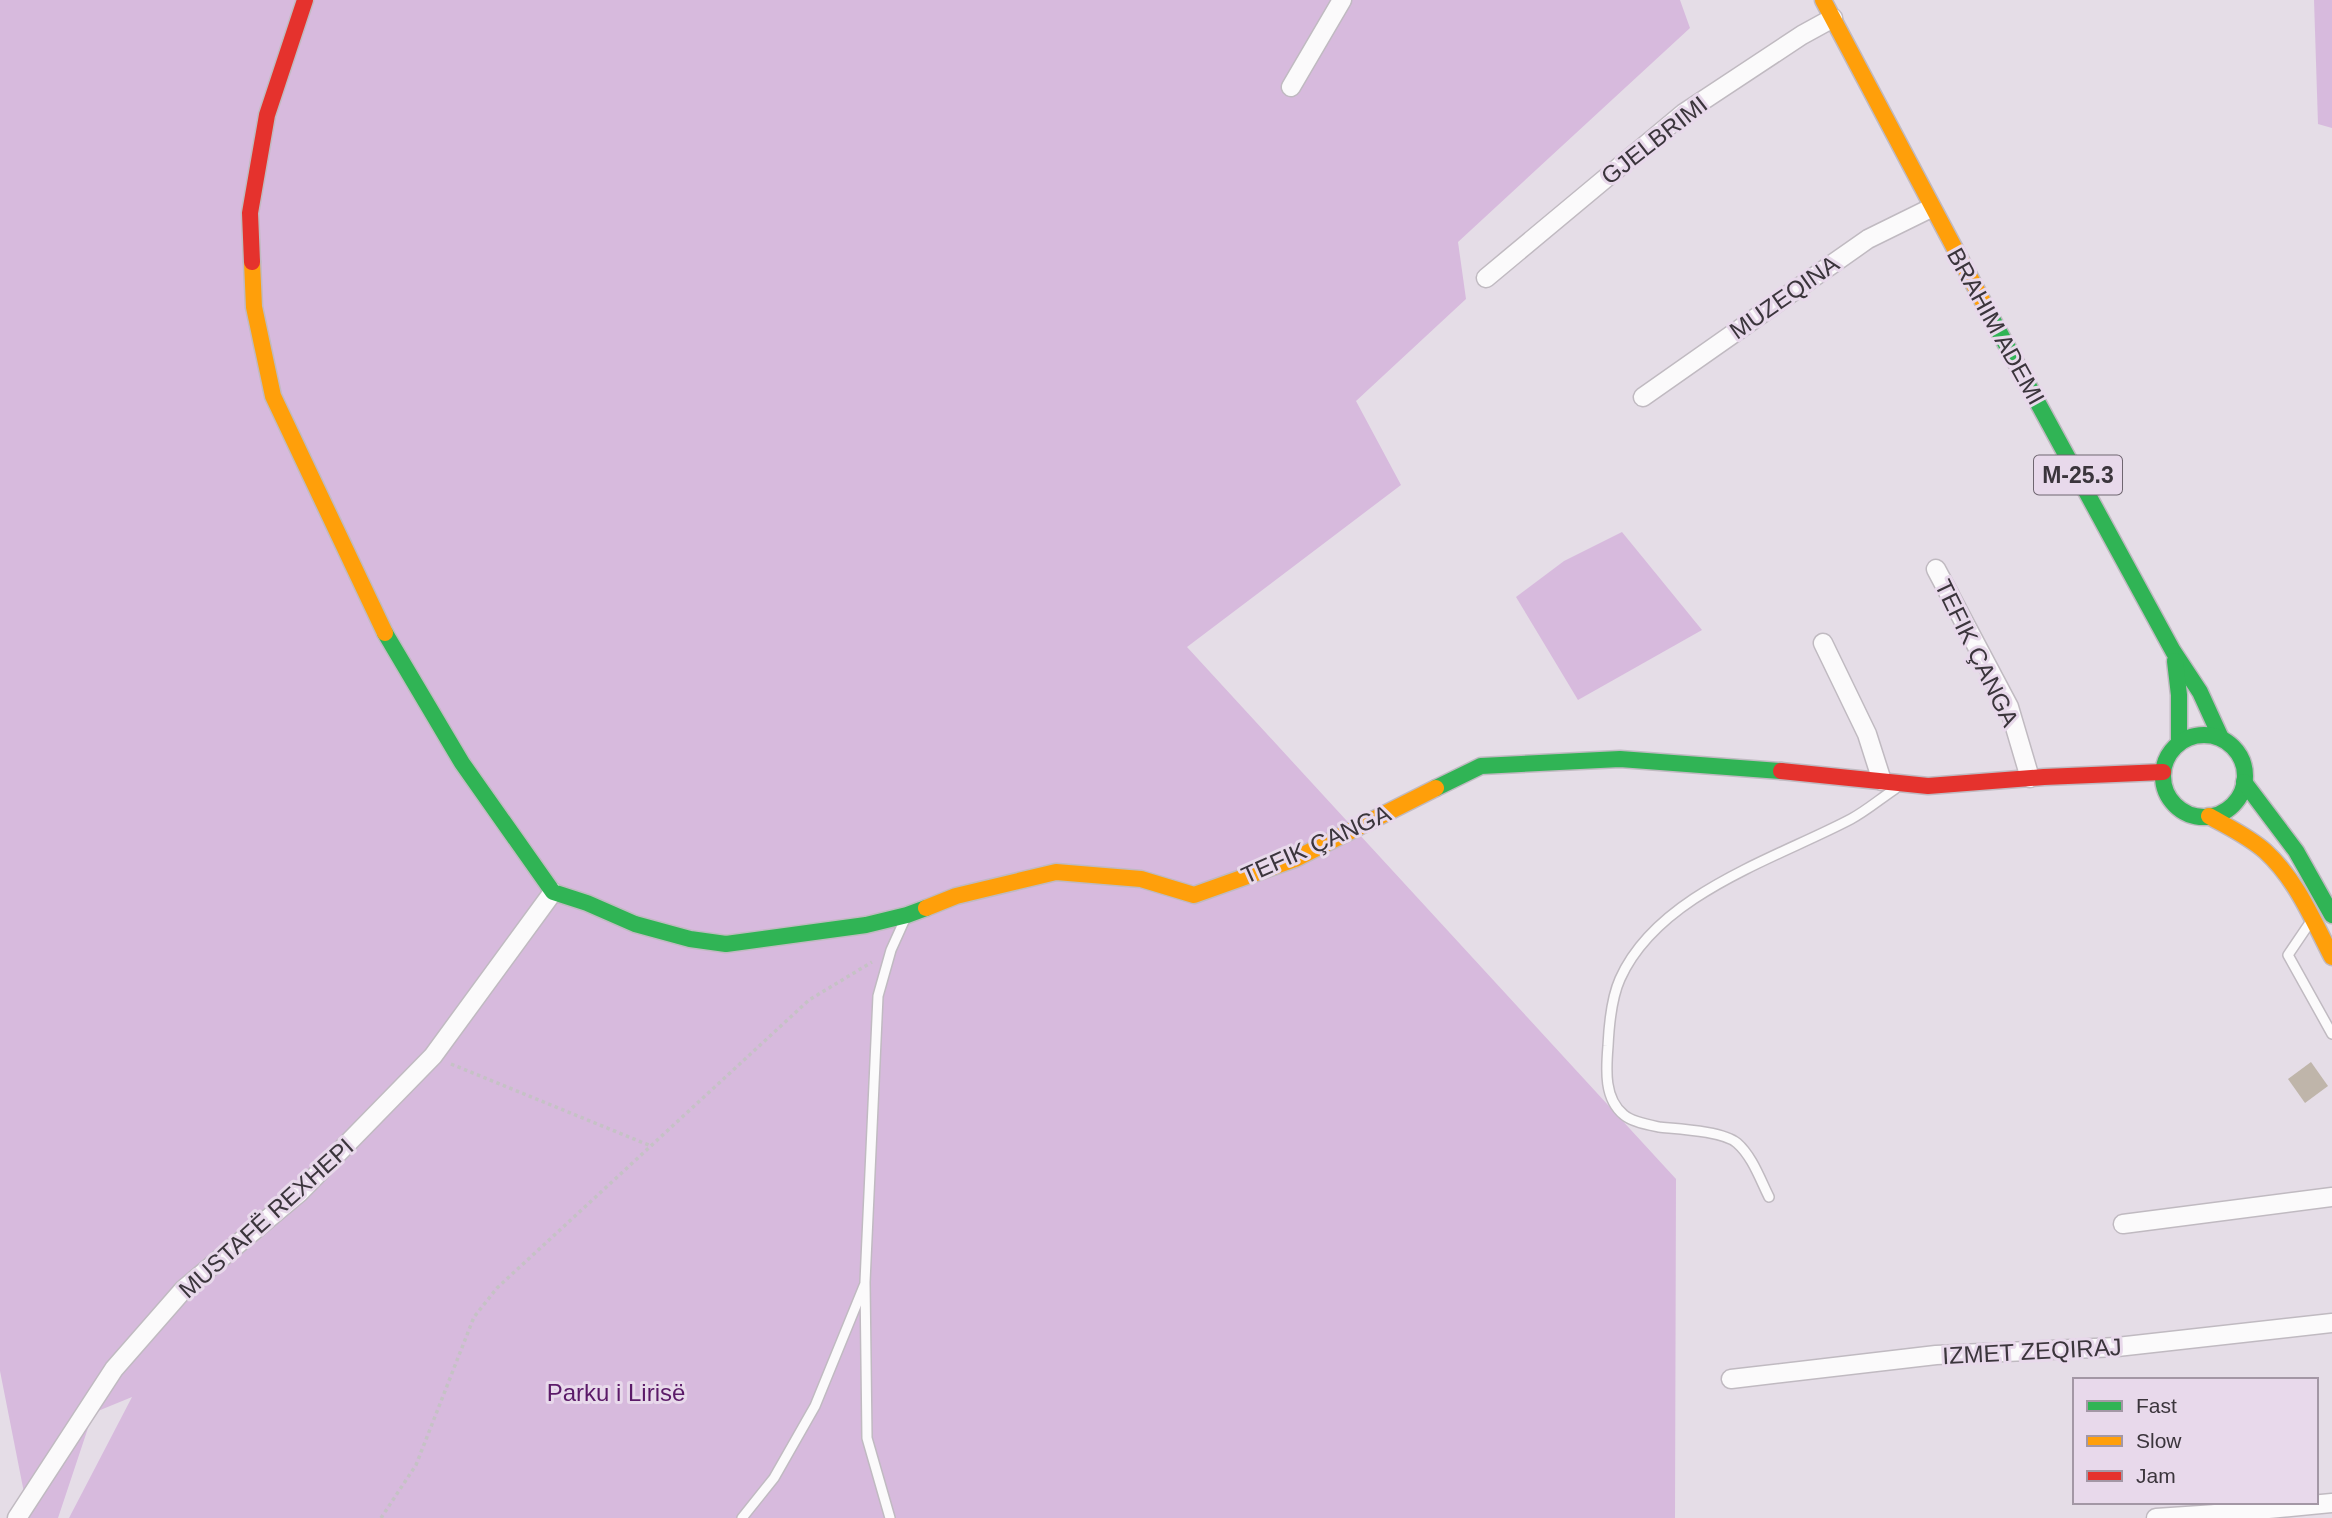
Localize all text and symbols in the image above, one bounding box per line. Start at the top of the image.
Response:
street label: GJELBRIMI [1596,90,1712,190]
street label: BRAHIM ADEMI [1942,243,2050,409]
street label: MUZEQINA [1724,250,1844,344]
road number: M-25.3 [2034,456,2122,495]
street label: TEFIK ÇANGA [1930,575,2024,731]
street label: TEFIK ÇANGA [1237,799,1395,889]
street label: MUSTAFË REXHEPI [173,1133,359,1303]
street label: IZMET ZEQIRAJ [1942,1333,2122,1369]
legend [2073,1378,2318,1504]
park label: Parku i Lirisë [547,1379,685,1406]
text: Fast [2136,1394,2177,1417]
text: Slow [2136,1429,2182,1452]
text: Jam [2136,1464,2176,1487]

